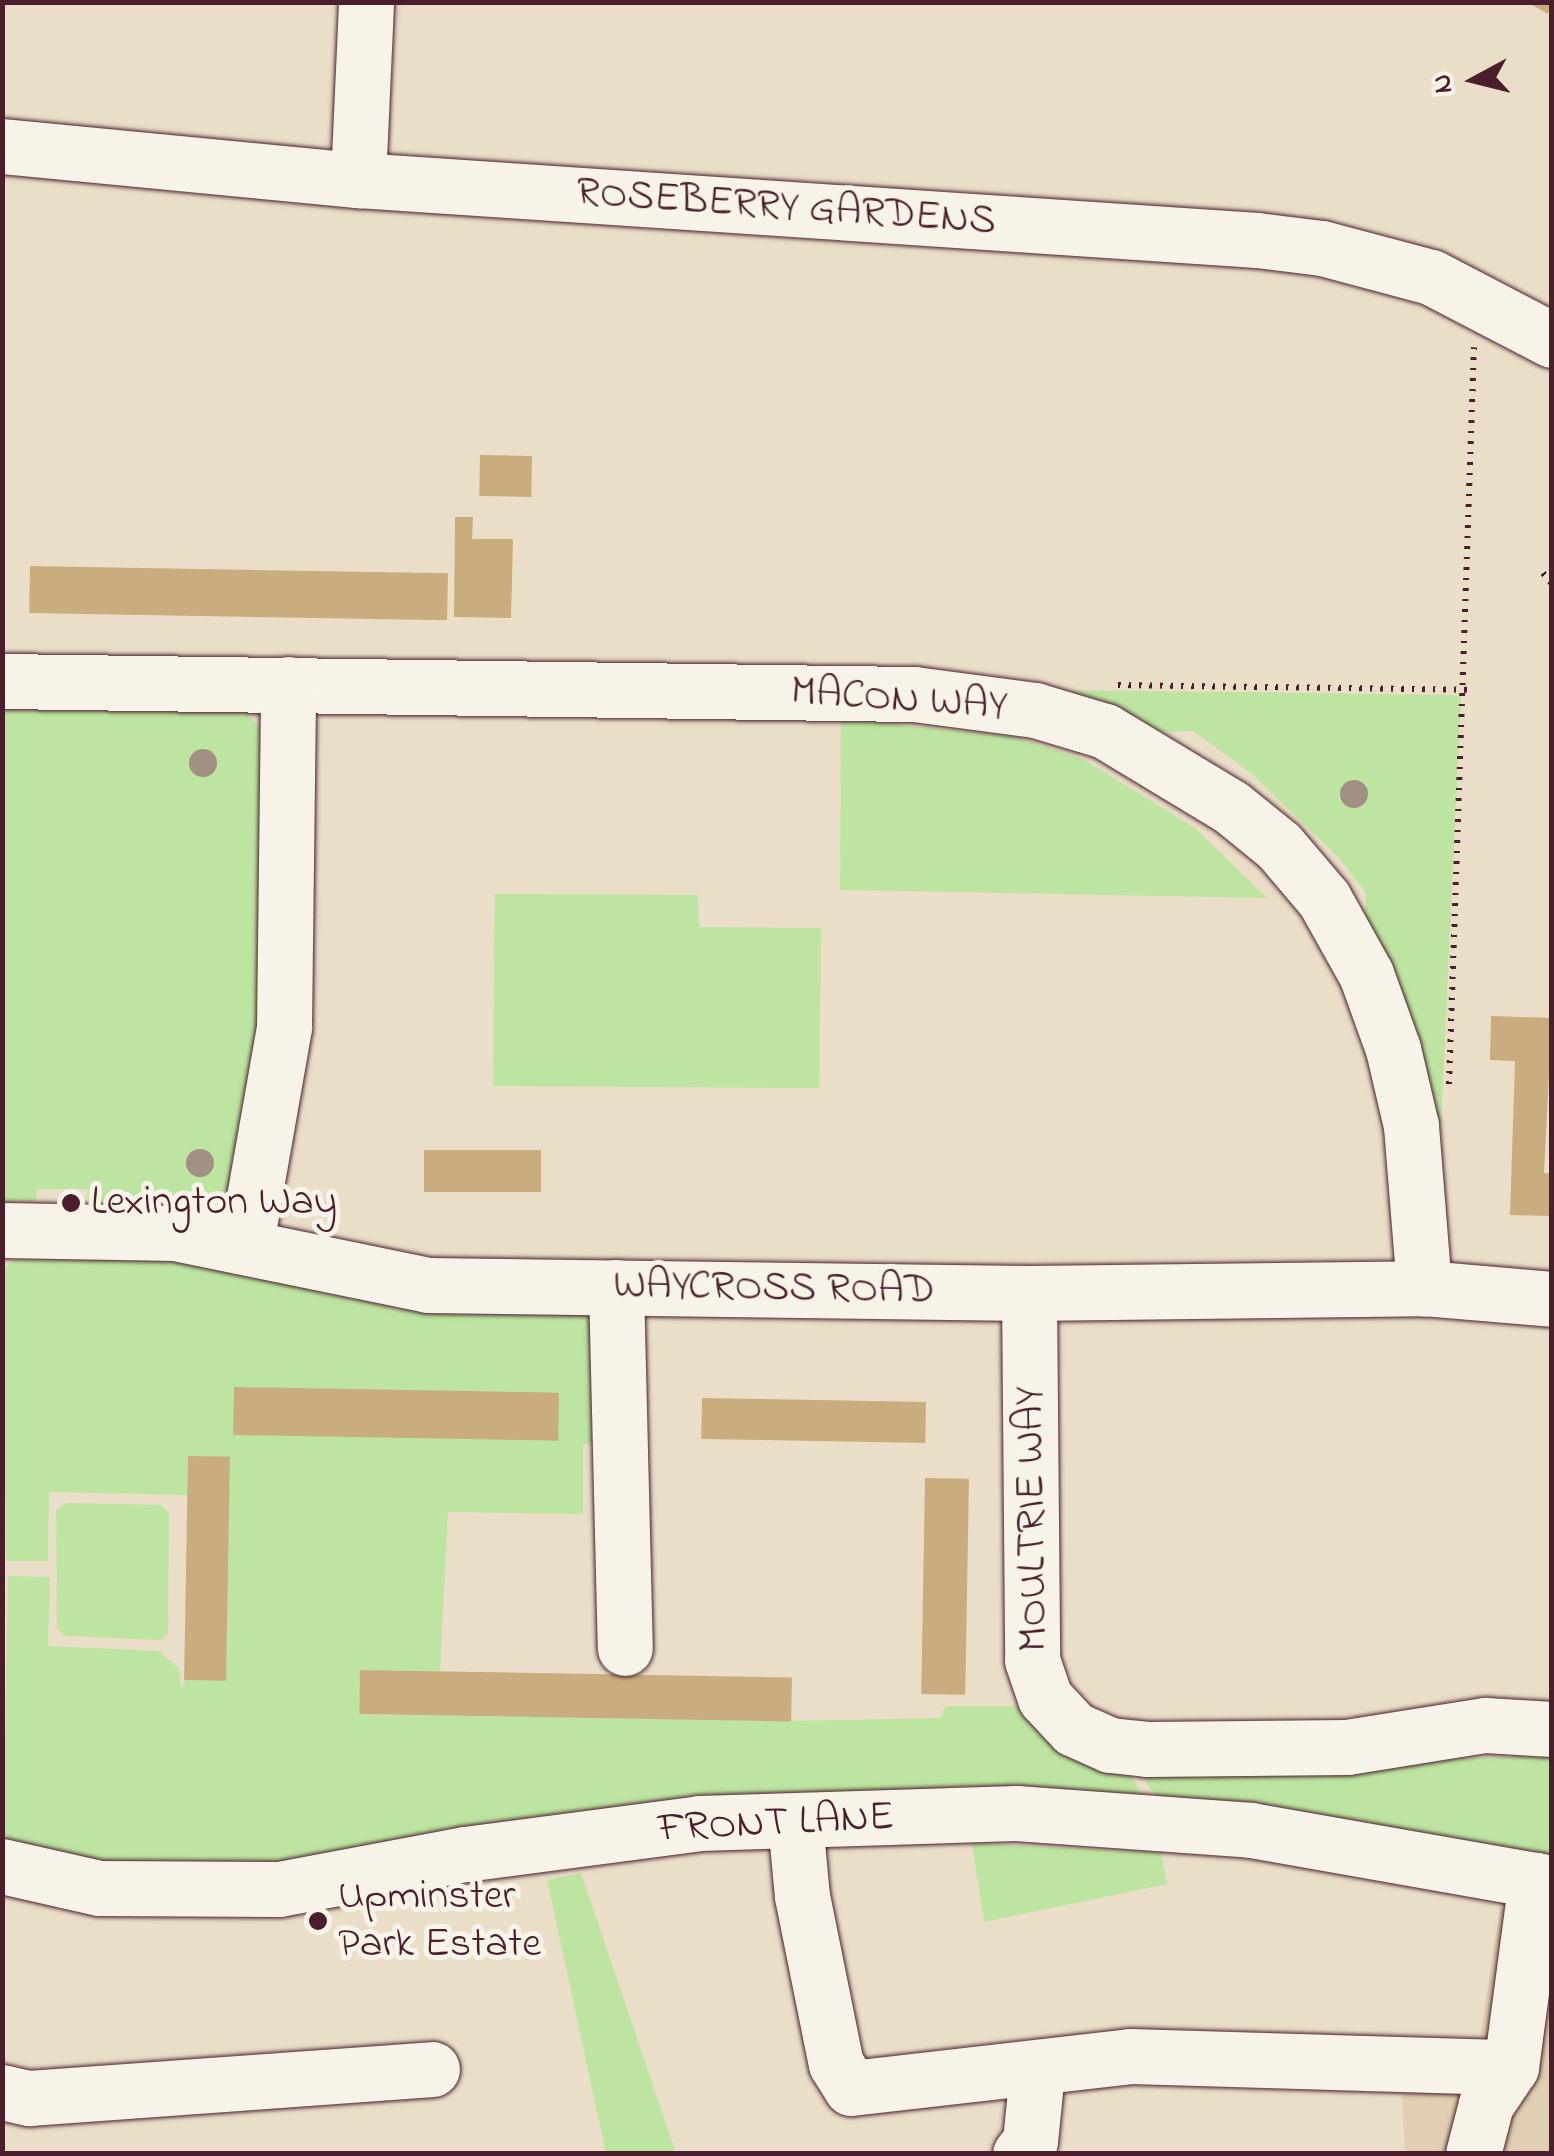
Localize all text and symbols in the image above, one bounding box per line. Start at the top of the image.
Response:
north arrow [1424,30,1524,130]
text: N [1422,72,1465,96]
street label: ROSEBERRY GARDENS [574,168,998,248]
street label: MACON WAY [789,667,1009,733]
place label: Lexington Way [91,1178,337,1228]
marker: Lexington Way [60,1192,82,1214]
street label: WAYCROSS ROAD [613,1261,935,1317]
street label: MOULTRIE WAY [1005,1386,1061,1652]
street label: FRONT LANE [657,1793,895,1855]
place label: Upminster Park Estate [338,1872,541,1970]
marker: Upminster Park Estate [307,1910,329,1932]

